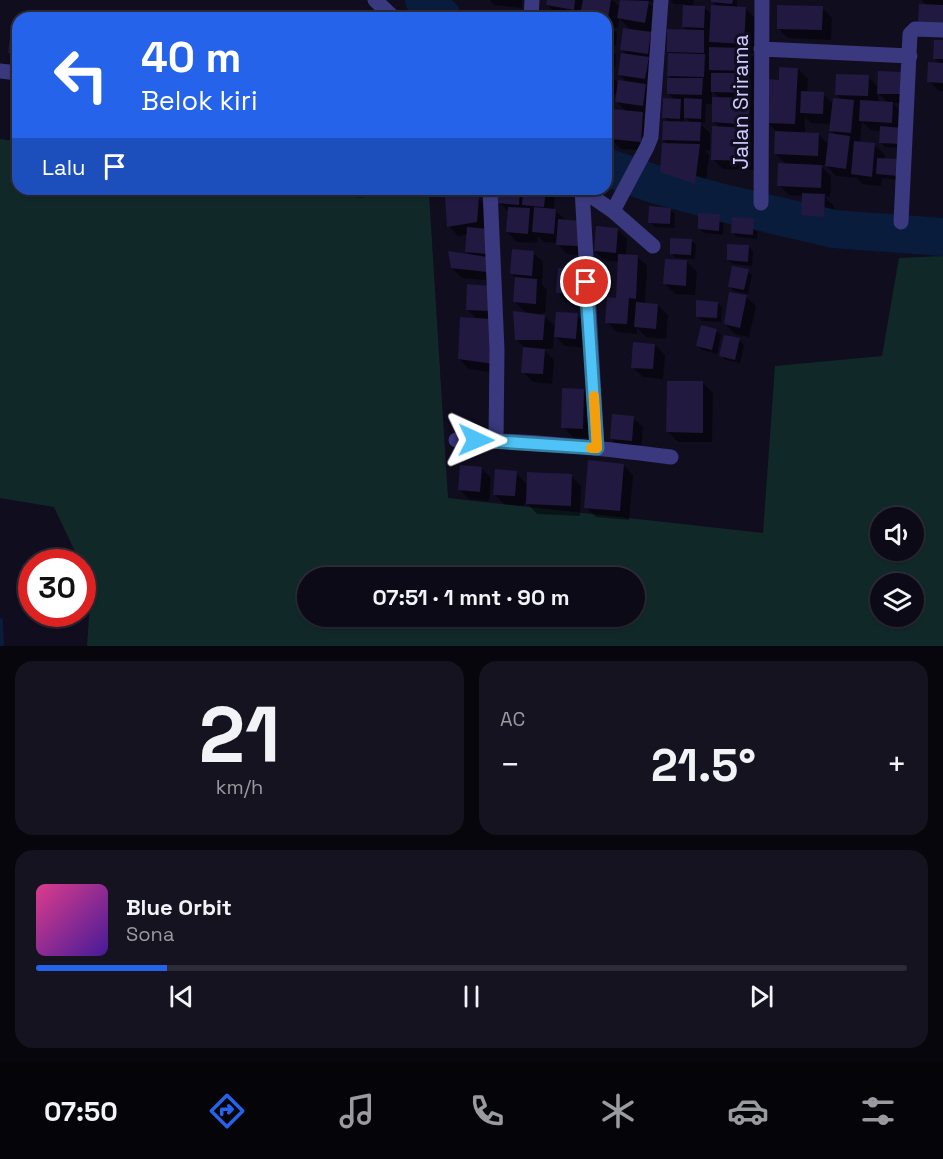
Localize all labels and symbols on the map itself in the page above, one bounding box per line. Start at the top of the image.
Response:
street label: Jalan Srirama [727,34,754,170]
pin [560,256,611,307]
position arrow [444,408,508,472]
speed limit sign: 30 [18,549,96,627]

